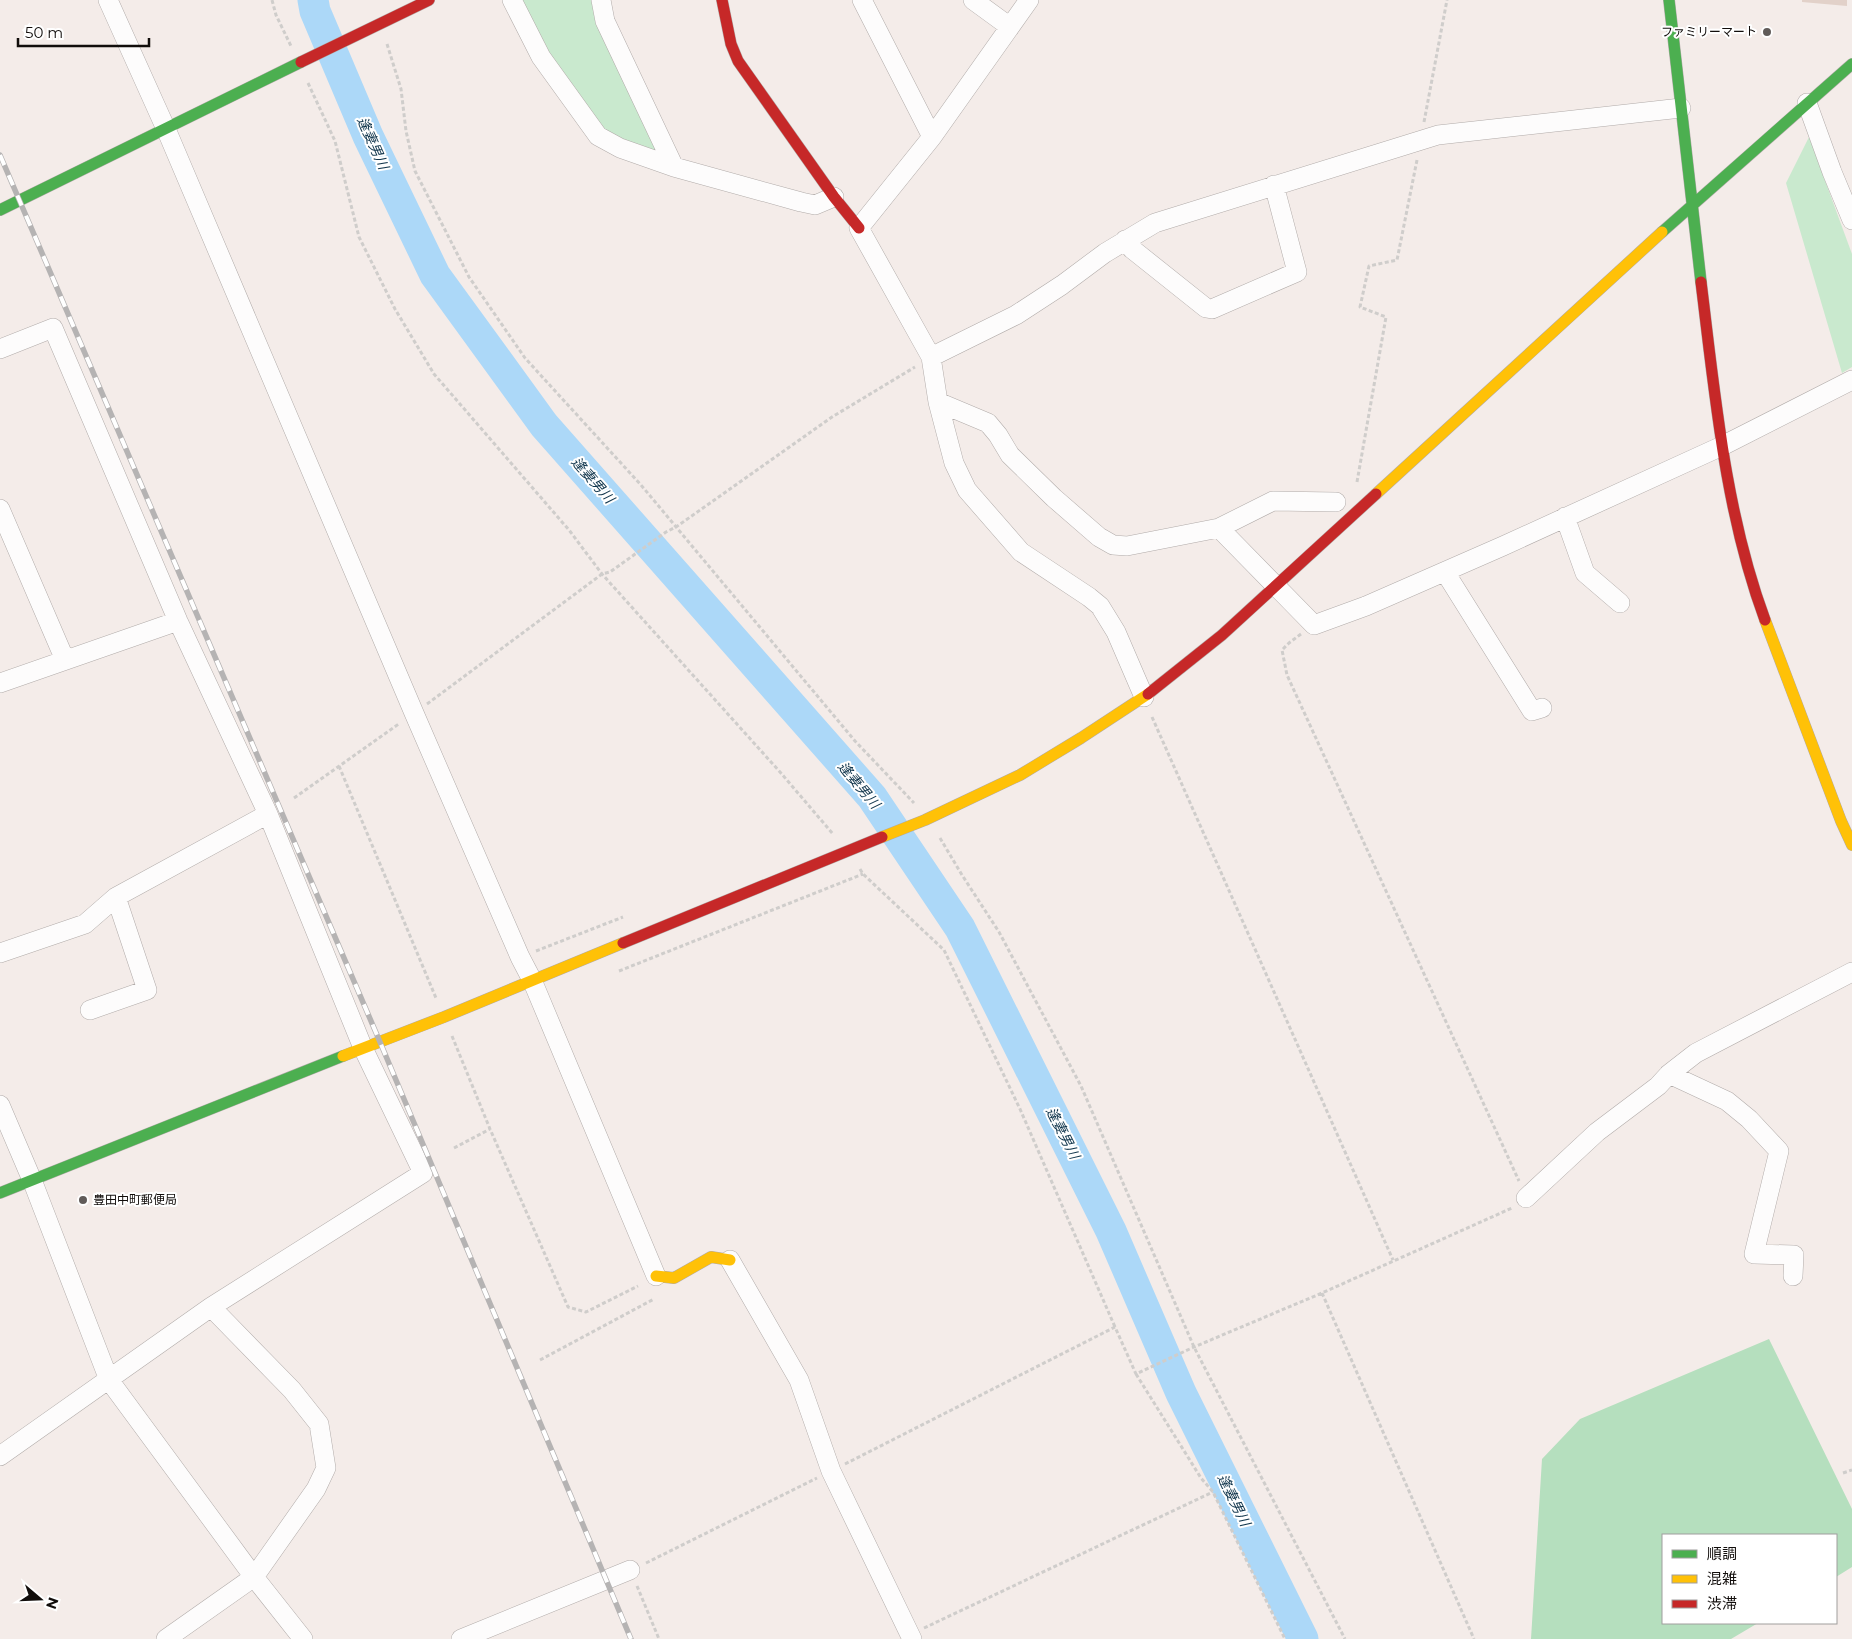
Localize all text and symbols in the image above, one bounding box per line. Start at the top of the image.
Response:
scale bar [18,15,149,47]
text: 50 m [25,23,63,42]
place label: ファミリーマート [1661,24,1757,39]
marker: ファミリーマート [1761,26,1773,38]
water label: 逢妻男川 [353,114,393,174]
water label: 逢妻男川 [568,453,619,509]
water label: 逢妻男川 [834,758,885,814]
water label: 逢妻男川 [1042,1104,1085,1164]
place label: 豊田中町郵便局 [93,1192,177,1207]
marker: 豊田中町郵便局 [77,1194,89,1206]
water label: 逢妻男川 [1214,1471,1255,1531]
legend [1662,1534,1837,1624]
text: 順調 [1707,1544,1737,1563]
text: 混雑 [1707,1569,1737,1588]
north arrow [15,1574,65,1624]
text: 渋滞 [1707,1594,1737,1613]
text: N [42,1595,63,1612]

